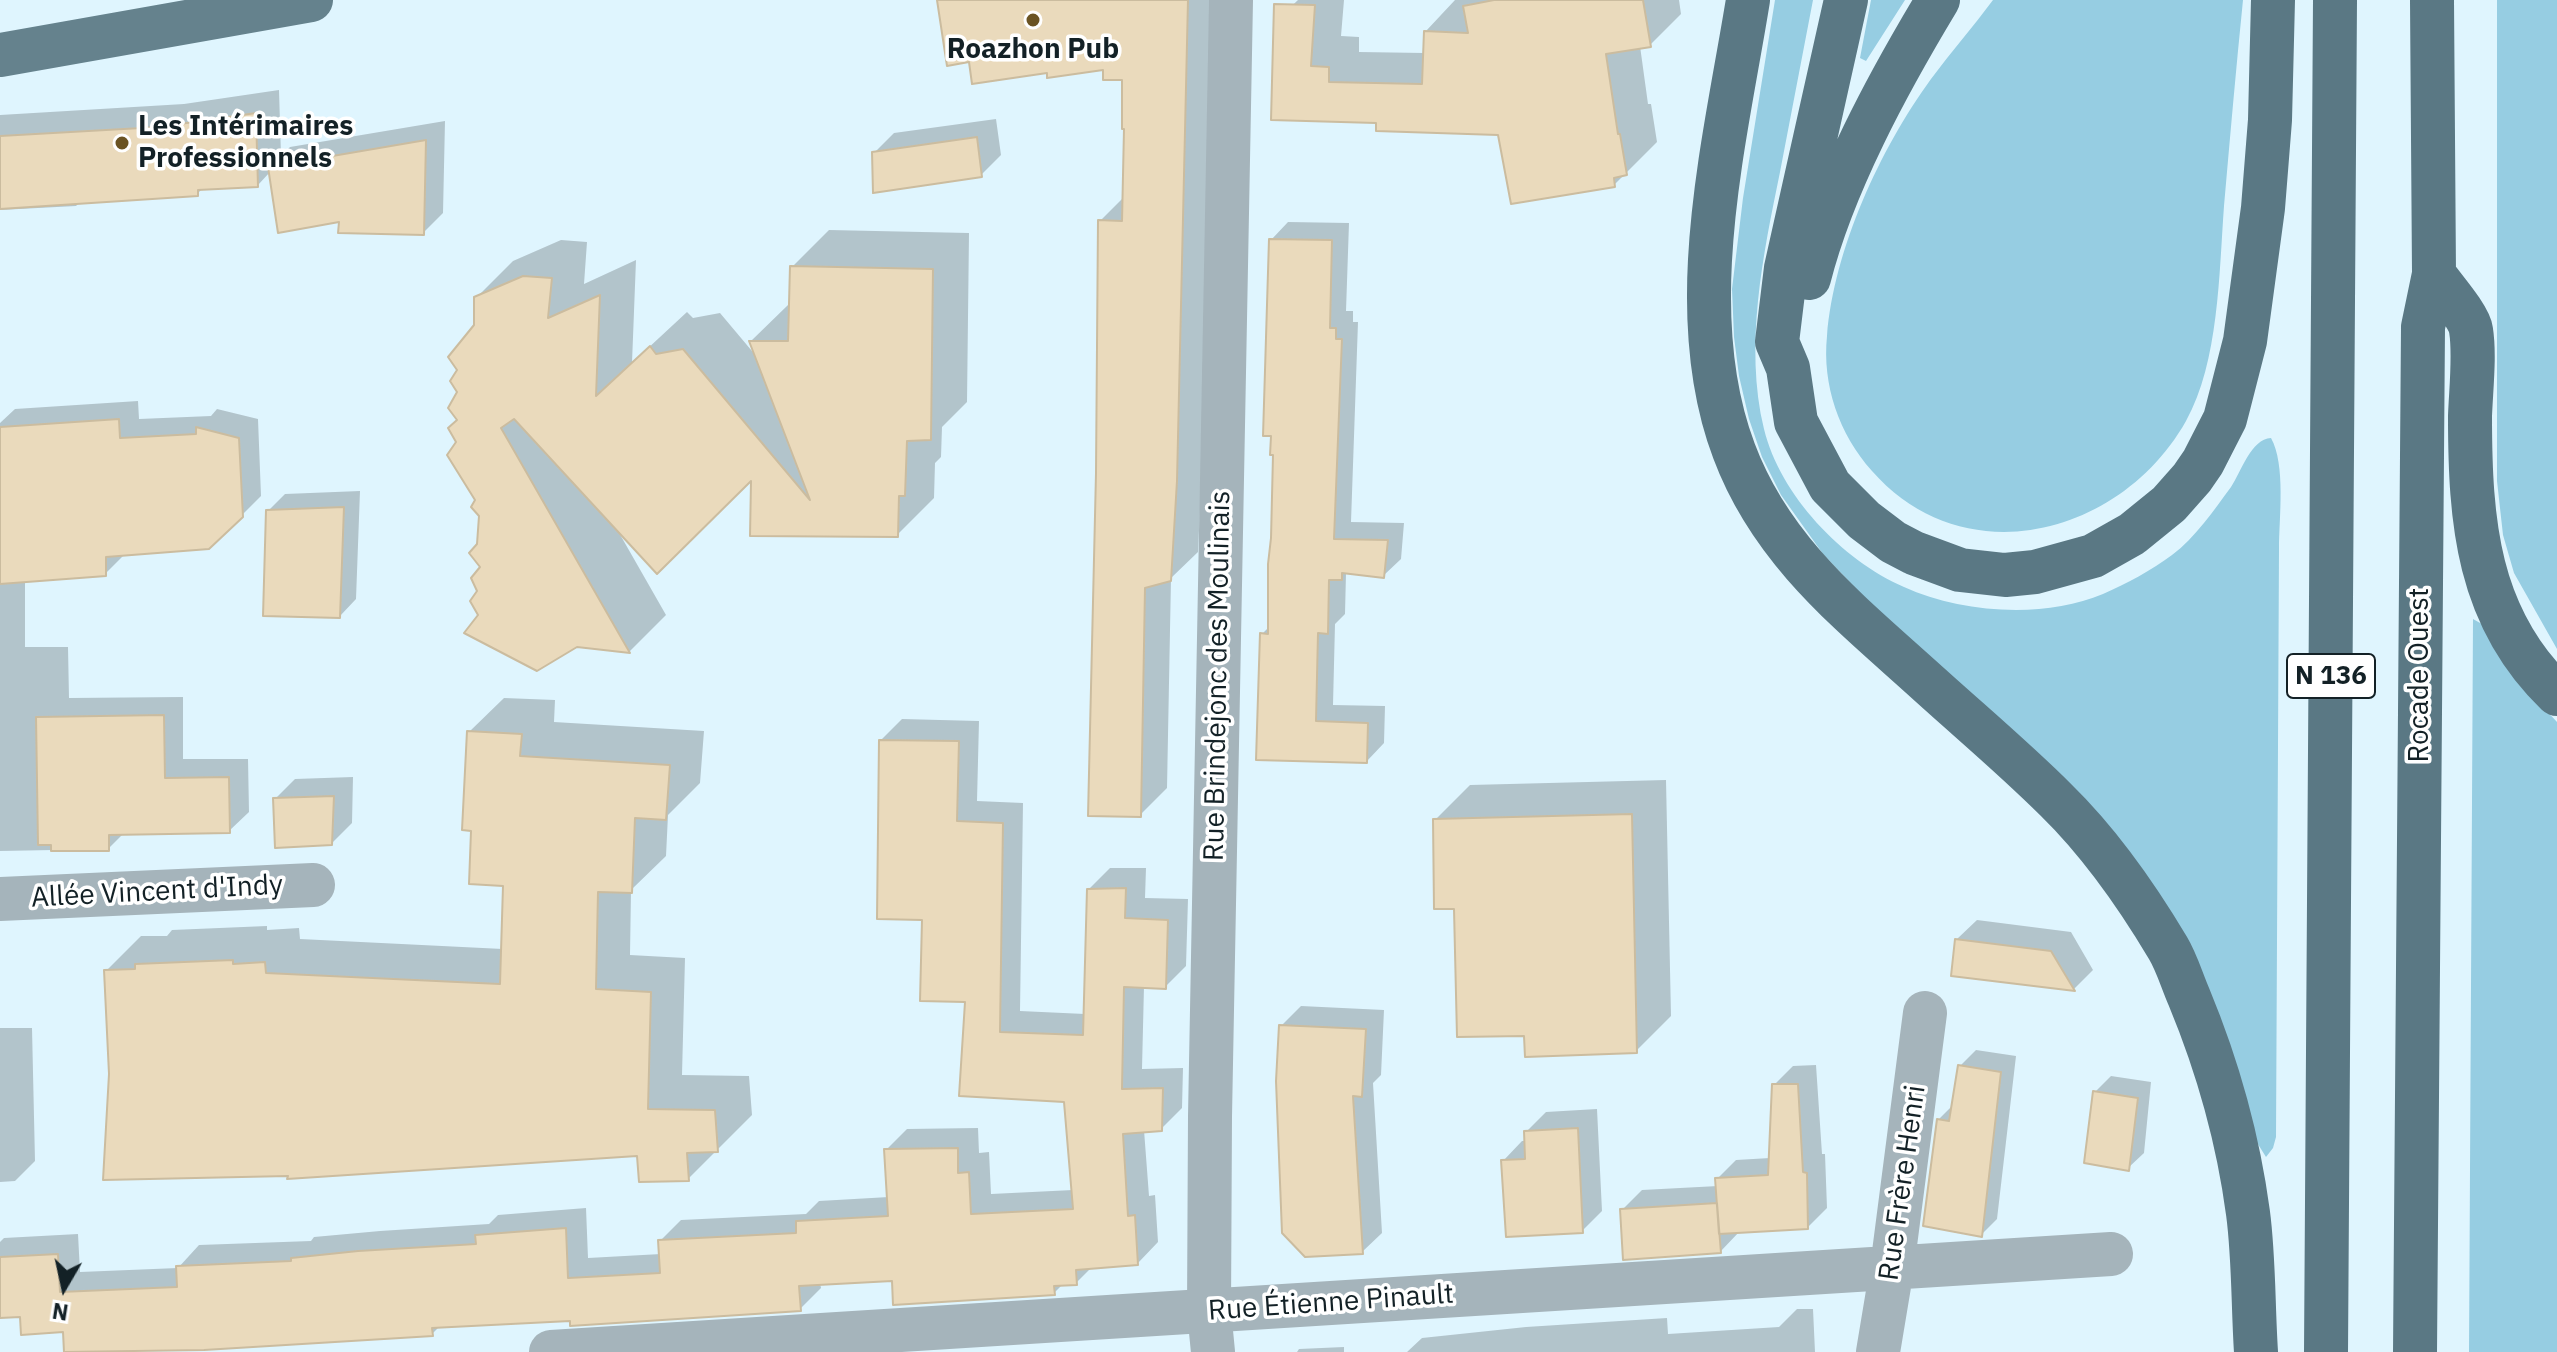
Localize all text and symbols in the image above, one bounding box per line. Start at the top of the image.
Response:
marker: Roazhon Pub [1024,11,1042,29]
place label: Roazhon Pub [947,33,1119,67]
place label: Les Intérimaires Professionnels [138,110,353,176]
marker: Les Intérimaires Professionnels [113,134,131,152]
street label: Rue Brindejonc des Moulinais [1198,491,1238,861]
street label: Rocade Ouest [2403,588,2437,762]
road number: N 136 [2287,654,2375,698]
street label: Allée Vincent d'Indy [30,869,284,915]
street label: Rue Frère Henri [1873,1083,1933,1283]
north arrow [24,1248,104,1328]
street label: Rue Étienne Pinault [1207,1278,1455,1328]
text: N [50,1297,70,1328]

